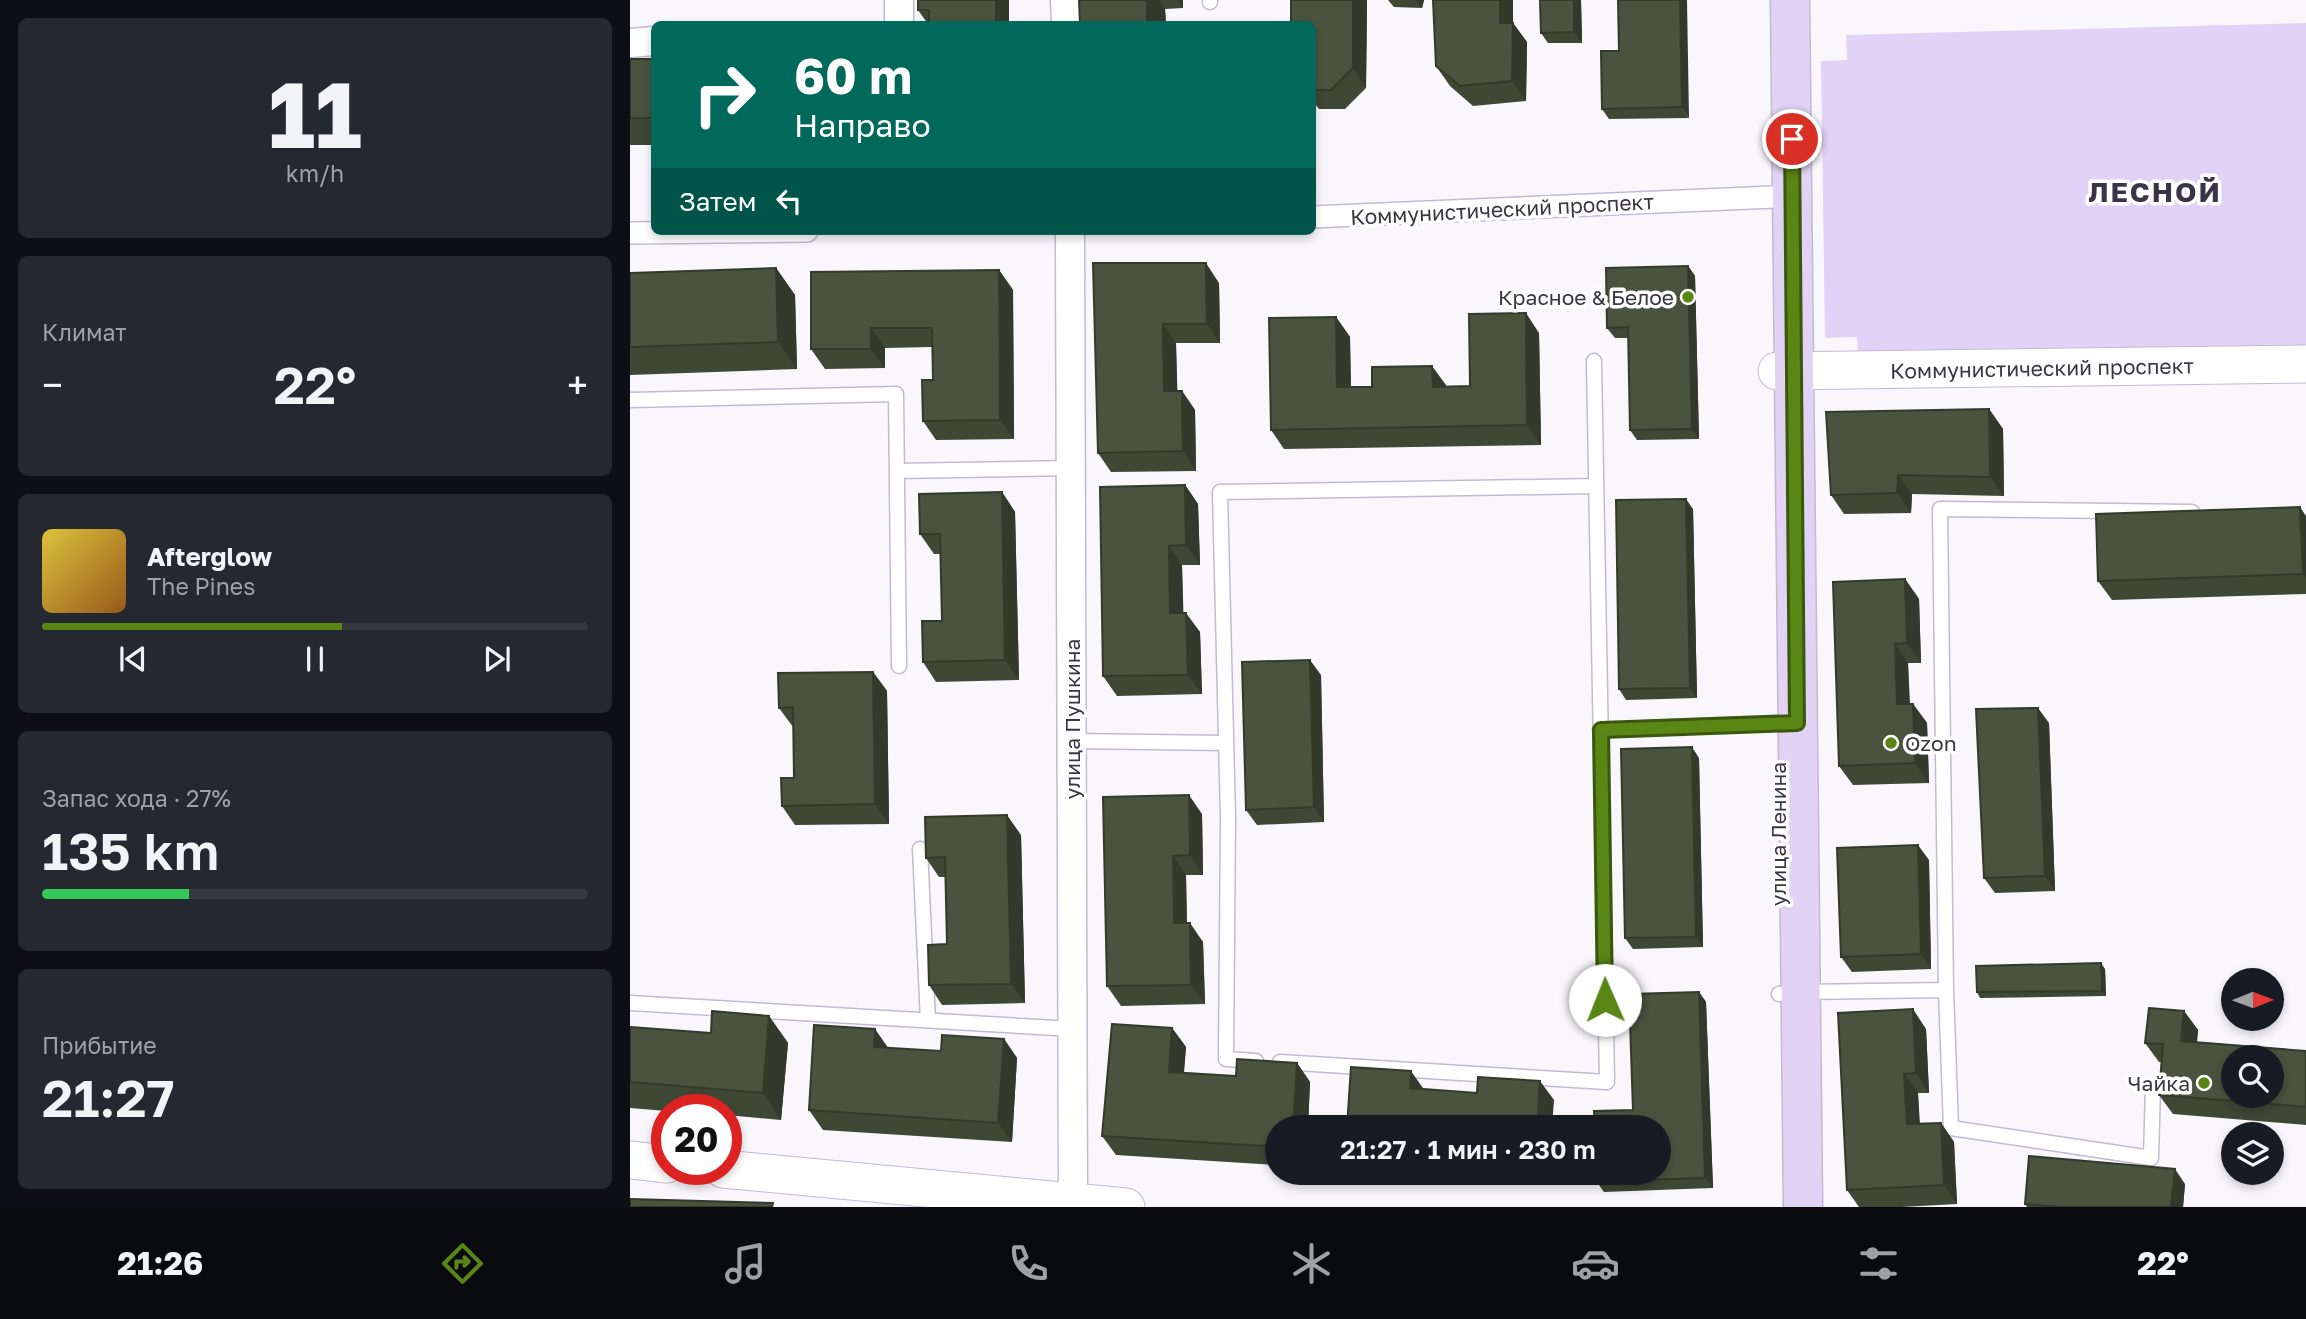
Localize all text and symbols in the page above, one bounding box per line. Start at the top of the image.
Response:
text: 60 m [794,46,912,105]
icon: right [679,49,770,140]
text: 11 [268,59,362,168]
text: Направо [794,106,931,144]
pin [1762,109,1822,169]
icon: arrive [1773,120,1811,158]
text: km/h [286,159,344,187]
district label: ЛЕСНОЙ [2088,175,2222,208]
icon: left [770,182,808,220]
text: Затем [679,186,756,217]
street label: Коммунистический проспект [1350,188,1654,230]
place label: Красное & Белое [1498,284,1674,310]
marker: Красное & Белое [1680,289,1696,305]
text: Климат [42,318,127,346]
street label: Коммунистический проспект [1890,352,2194,384]
text: 22° [274,353,356,415]
text: − [42,362,63,407]
text: + [567,362,588,407]
text: Afterglow [147,541,272,572]
text: The Pines [147,572,255,600]
street label: улица Пушкина [1059,639,1085,799]
icon: previous [114,640,152,678]
icon: pause [296,640,334,678]
icon: next [478,640,516,678]
place label: Ozon [1905,730,1957,756]
marker: Ozon [1883,735,1899,751]
street label: улица Ленина [1765,762,1791,906]
text: Запас хода · 27% [42,784,231,812]
text: 135 km [42,819,219,881]
position arrow [1568,963,1642,1037]
north arrow [2221,968,2284,1031]
map controls [2221,968,2284,1185]
text: Прибытие [42,1031,157,1059]
button: search [2221,1045,2284,1108]
text: 21:27 [42,1066,175,1128]
place label: Чайка [2128,1070,2190,1096]
marker: Чайка [2196,1075,2212,1091]
speed limit sign: 20 [651,1094,742,1185]
button: layers [2221,1122,2284,1185]
text: 21:27 · 1 мин · 230 m [1340,1134,1596,1165]
icon: directions [438,1239,487,1288]
icon: music [721,1239,770,1288]
icon: phone [1004,1239,1053,1288]
icon: climate [1287,1239,1336,1288]
icon: car [1571,1239,1620,1288]
icon: filters [1854,1239,1903,1288]
text: 21:26 [117,1244,203,1282]
text: 22° [2137,1244,2189,1282]

